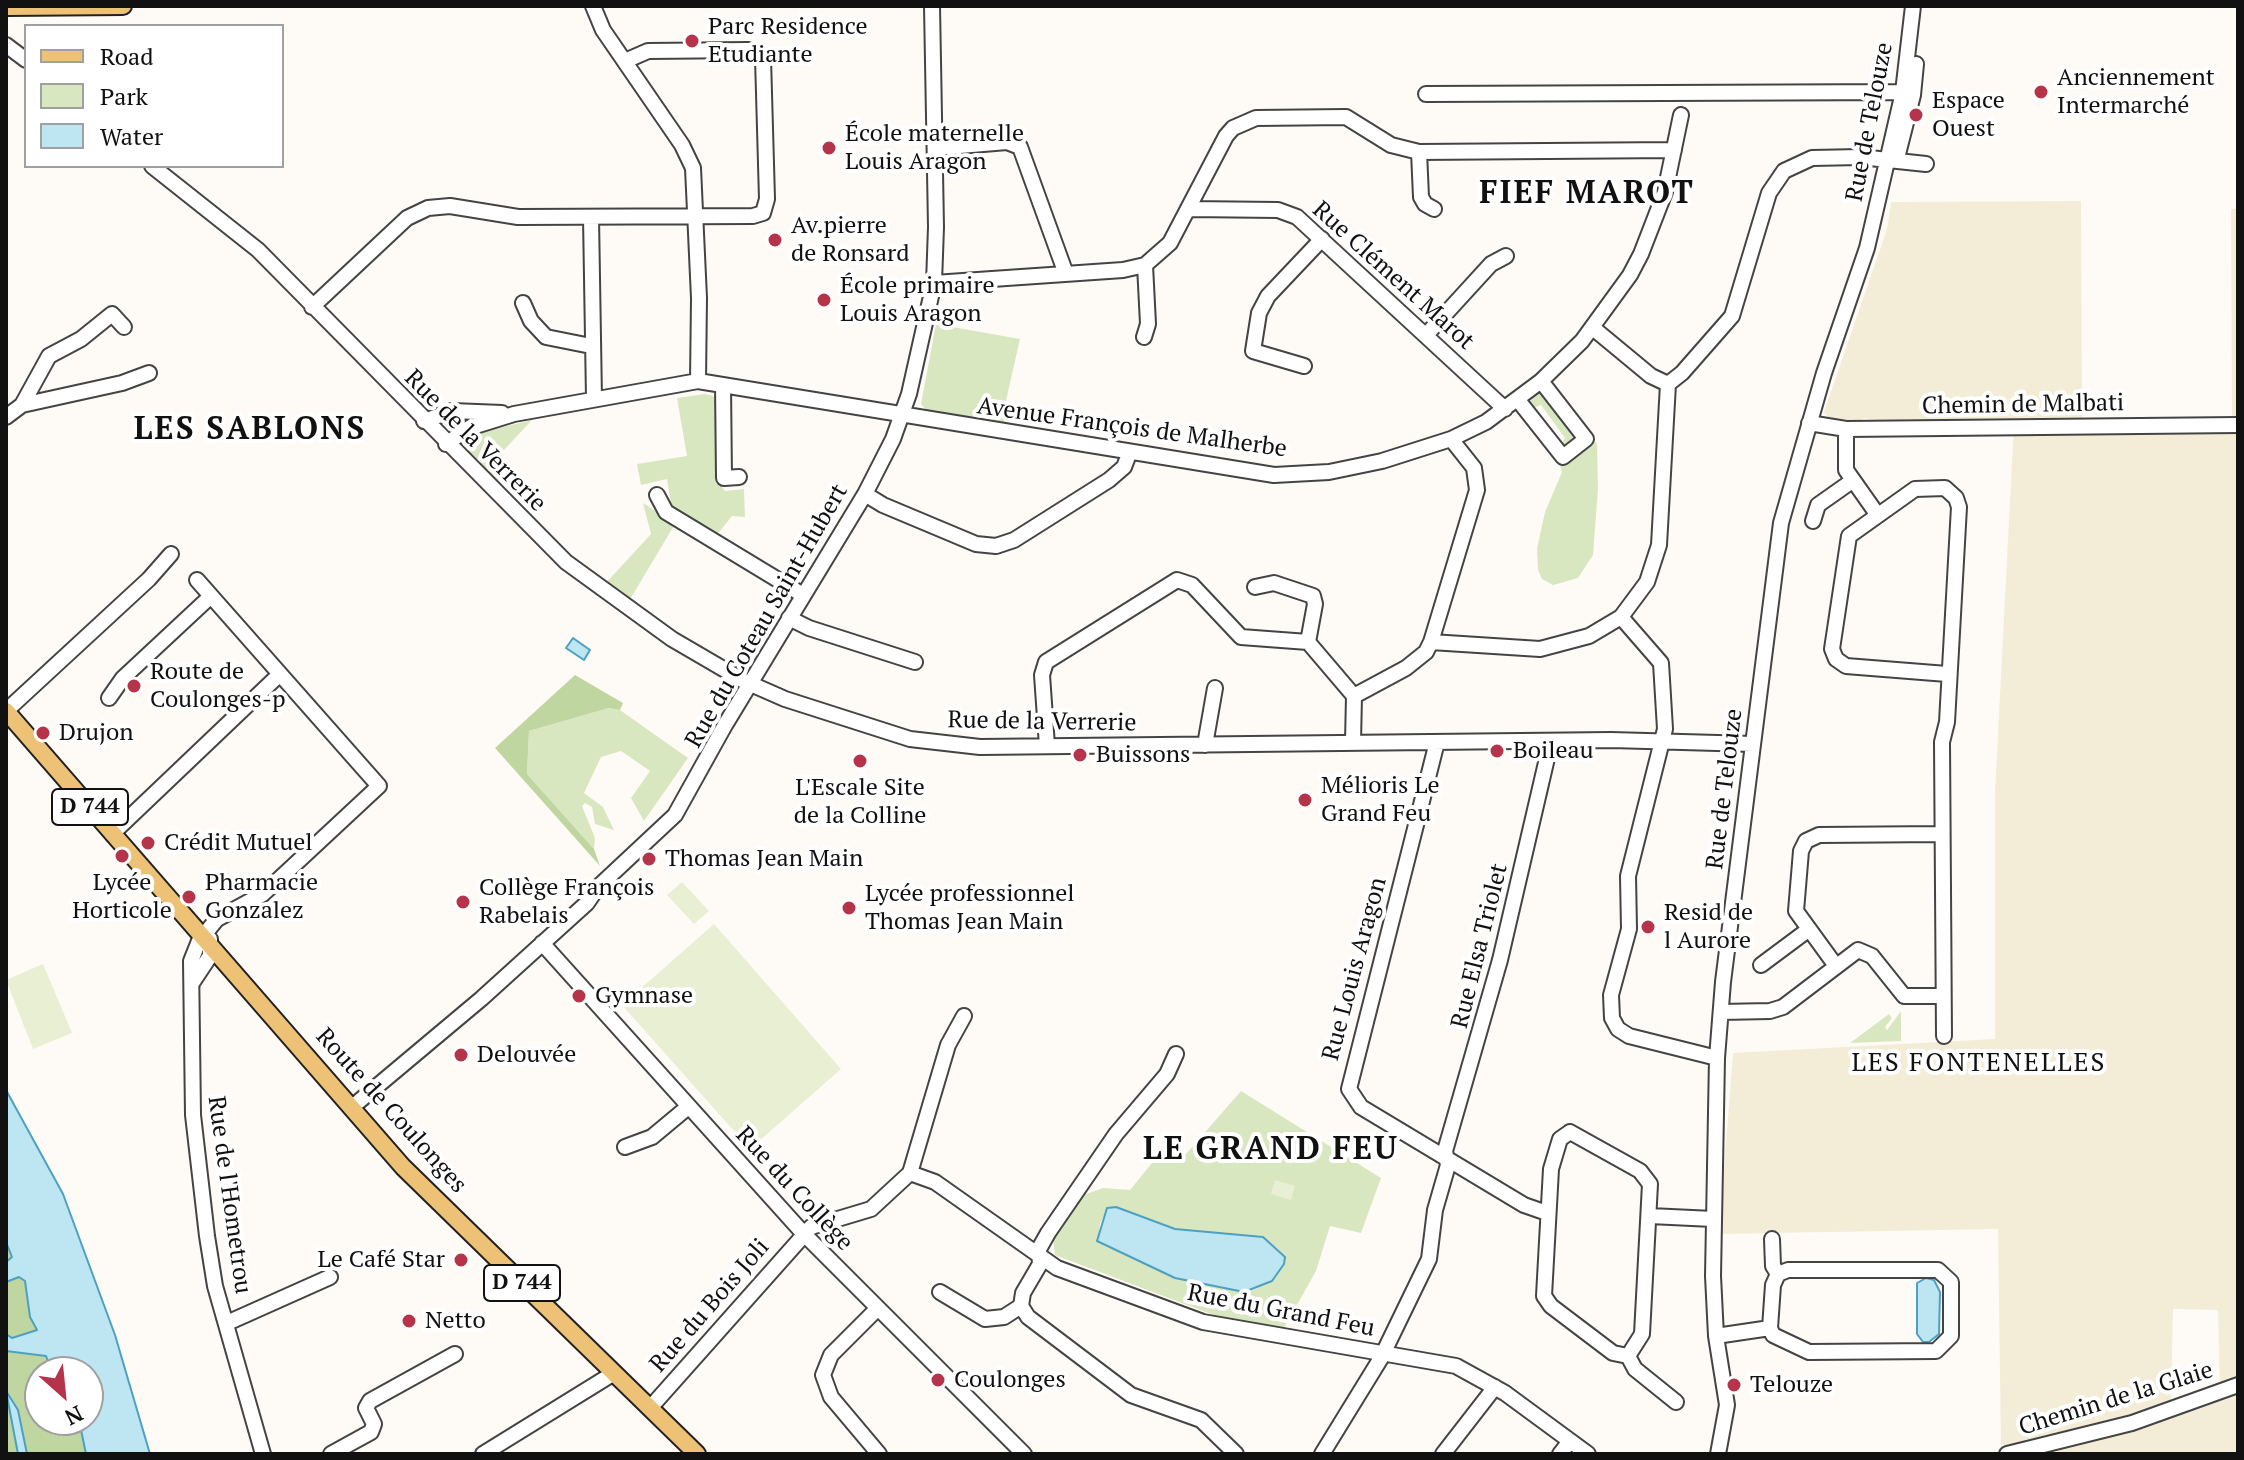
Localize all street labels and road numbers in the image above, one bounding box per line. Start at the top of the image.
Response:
street label: Rue de Telouze [1840,40,1900,204]
street label: Rue Clément Marot [1306,196,1480,356]
street label: Rue de la Verrerie [398,364,552,518]
street label: Chemin de Malbati [1922,389,2124,421]
street label: Avenue François de Malherbe [975,392,1289,464]
street label: Rue du Coteau Saint-Hubert [680,479,854,753]
street label: Rue de la Verrerie [947,706,1137,738]
street label: Rue de Telouze [1701,707,1749,871]
road number: D 744 [52,789,128,825]
street label: Rue Elsa Triolet [1446,861,1514,1031]
street label: Rue Louis Aragon [1317,874,1393,1064]
street label: Route de Coulonges [309,1023,473,1199]
street label: Rue de l'Hometrou [201,1094,257,1296]
street label: Rue du Collège [729,1121,859,1257]
street label: Rue du Bois Joli [644,1233,776,1379]
road number: D 744 [484,1265,560,1301]
street label: Rue du Grand Feu [1185,1279,1377,1343]
street label: Chemin de la Glaie [2016,1356,2216,1442]

